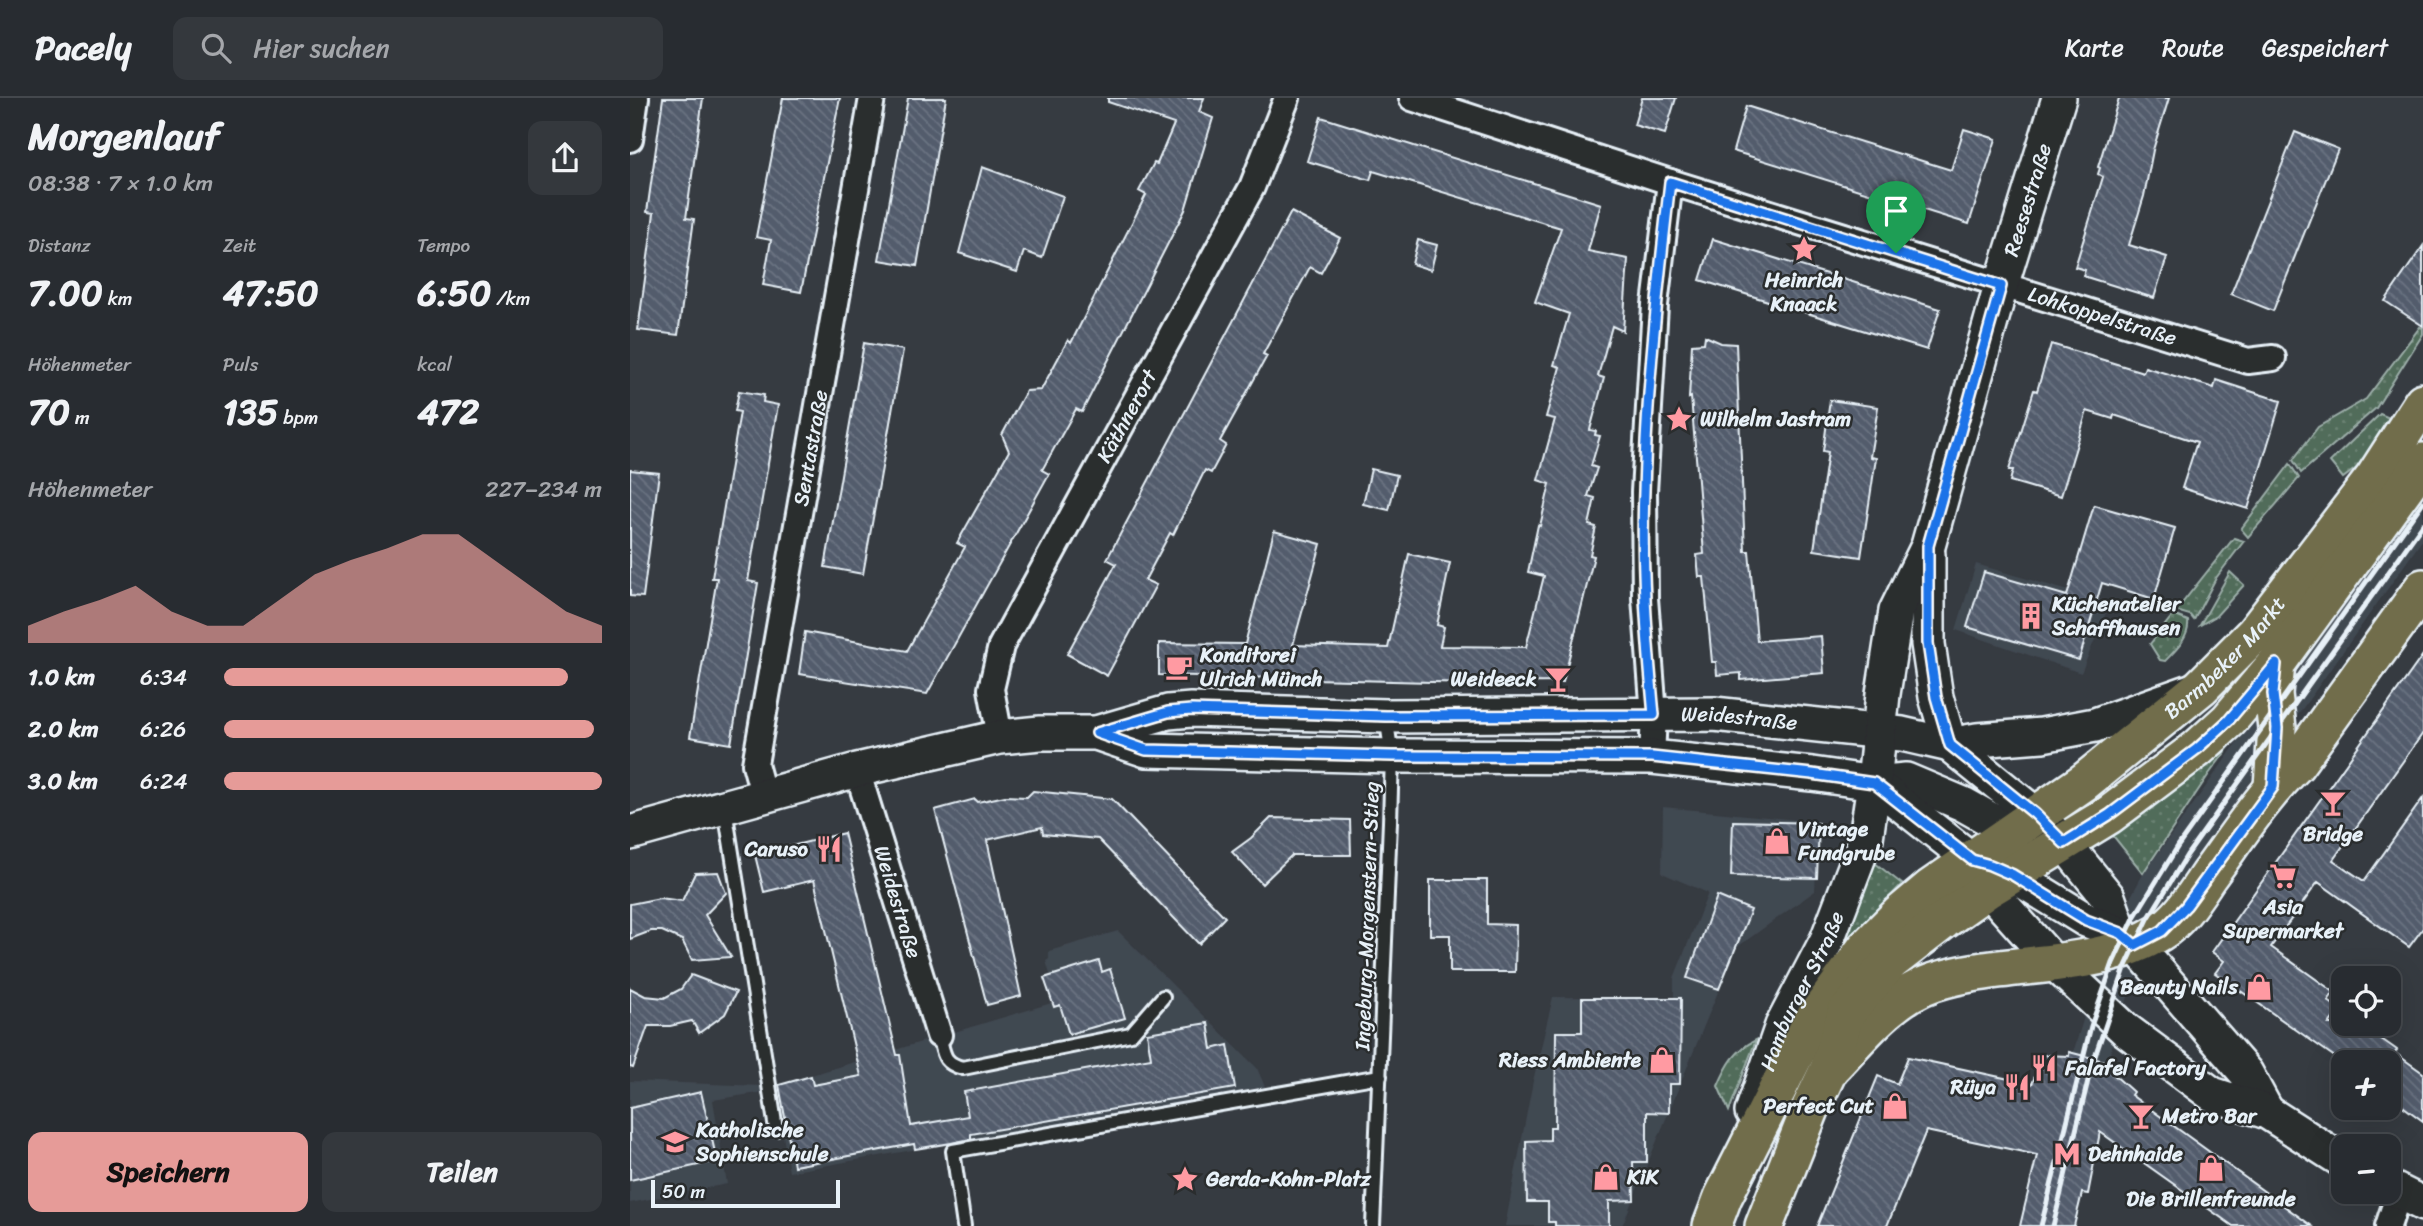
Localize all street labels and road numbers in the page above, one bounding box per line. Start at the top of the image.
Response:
street label: Reesestraße [1992,138,2063,261]
street label: Lohkoppelstraße [2023,275,2182,357]
street label: Käthnerort [1086,361,1169,470]
street label: Sentastraße [782,387,839,509]
street label: Barmbeker Markt [2155,588,2296,729]
street label: Weidestraße [1681,695,1799,742]
street label: Ingeburg-Morgenstern-Stieg [1343,780,1391,1052]
street label: Weidestraße [862,841,933,963]
street label: Hamburger Straße [1749,905,1855,1077]

